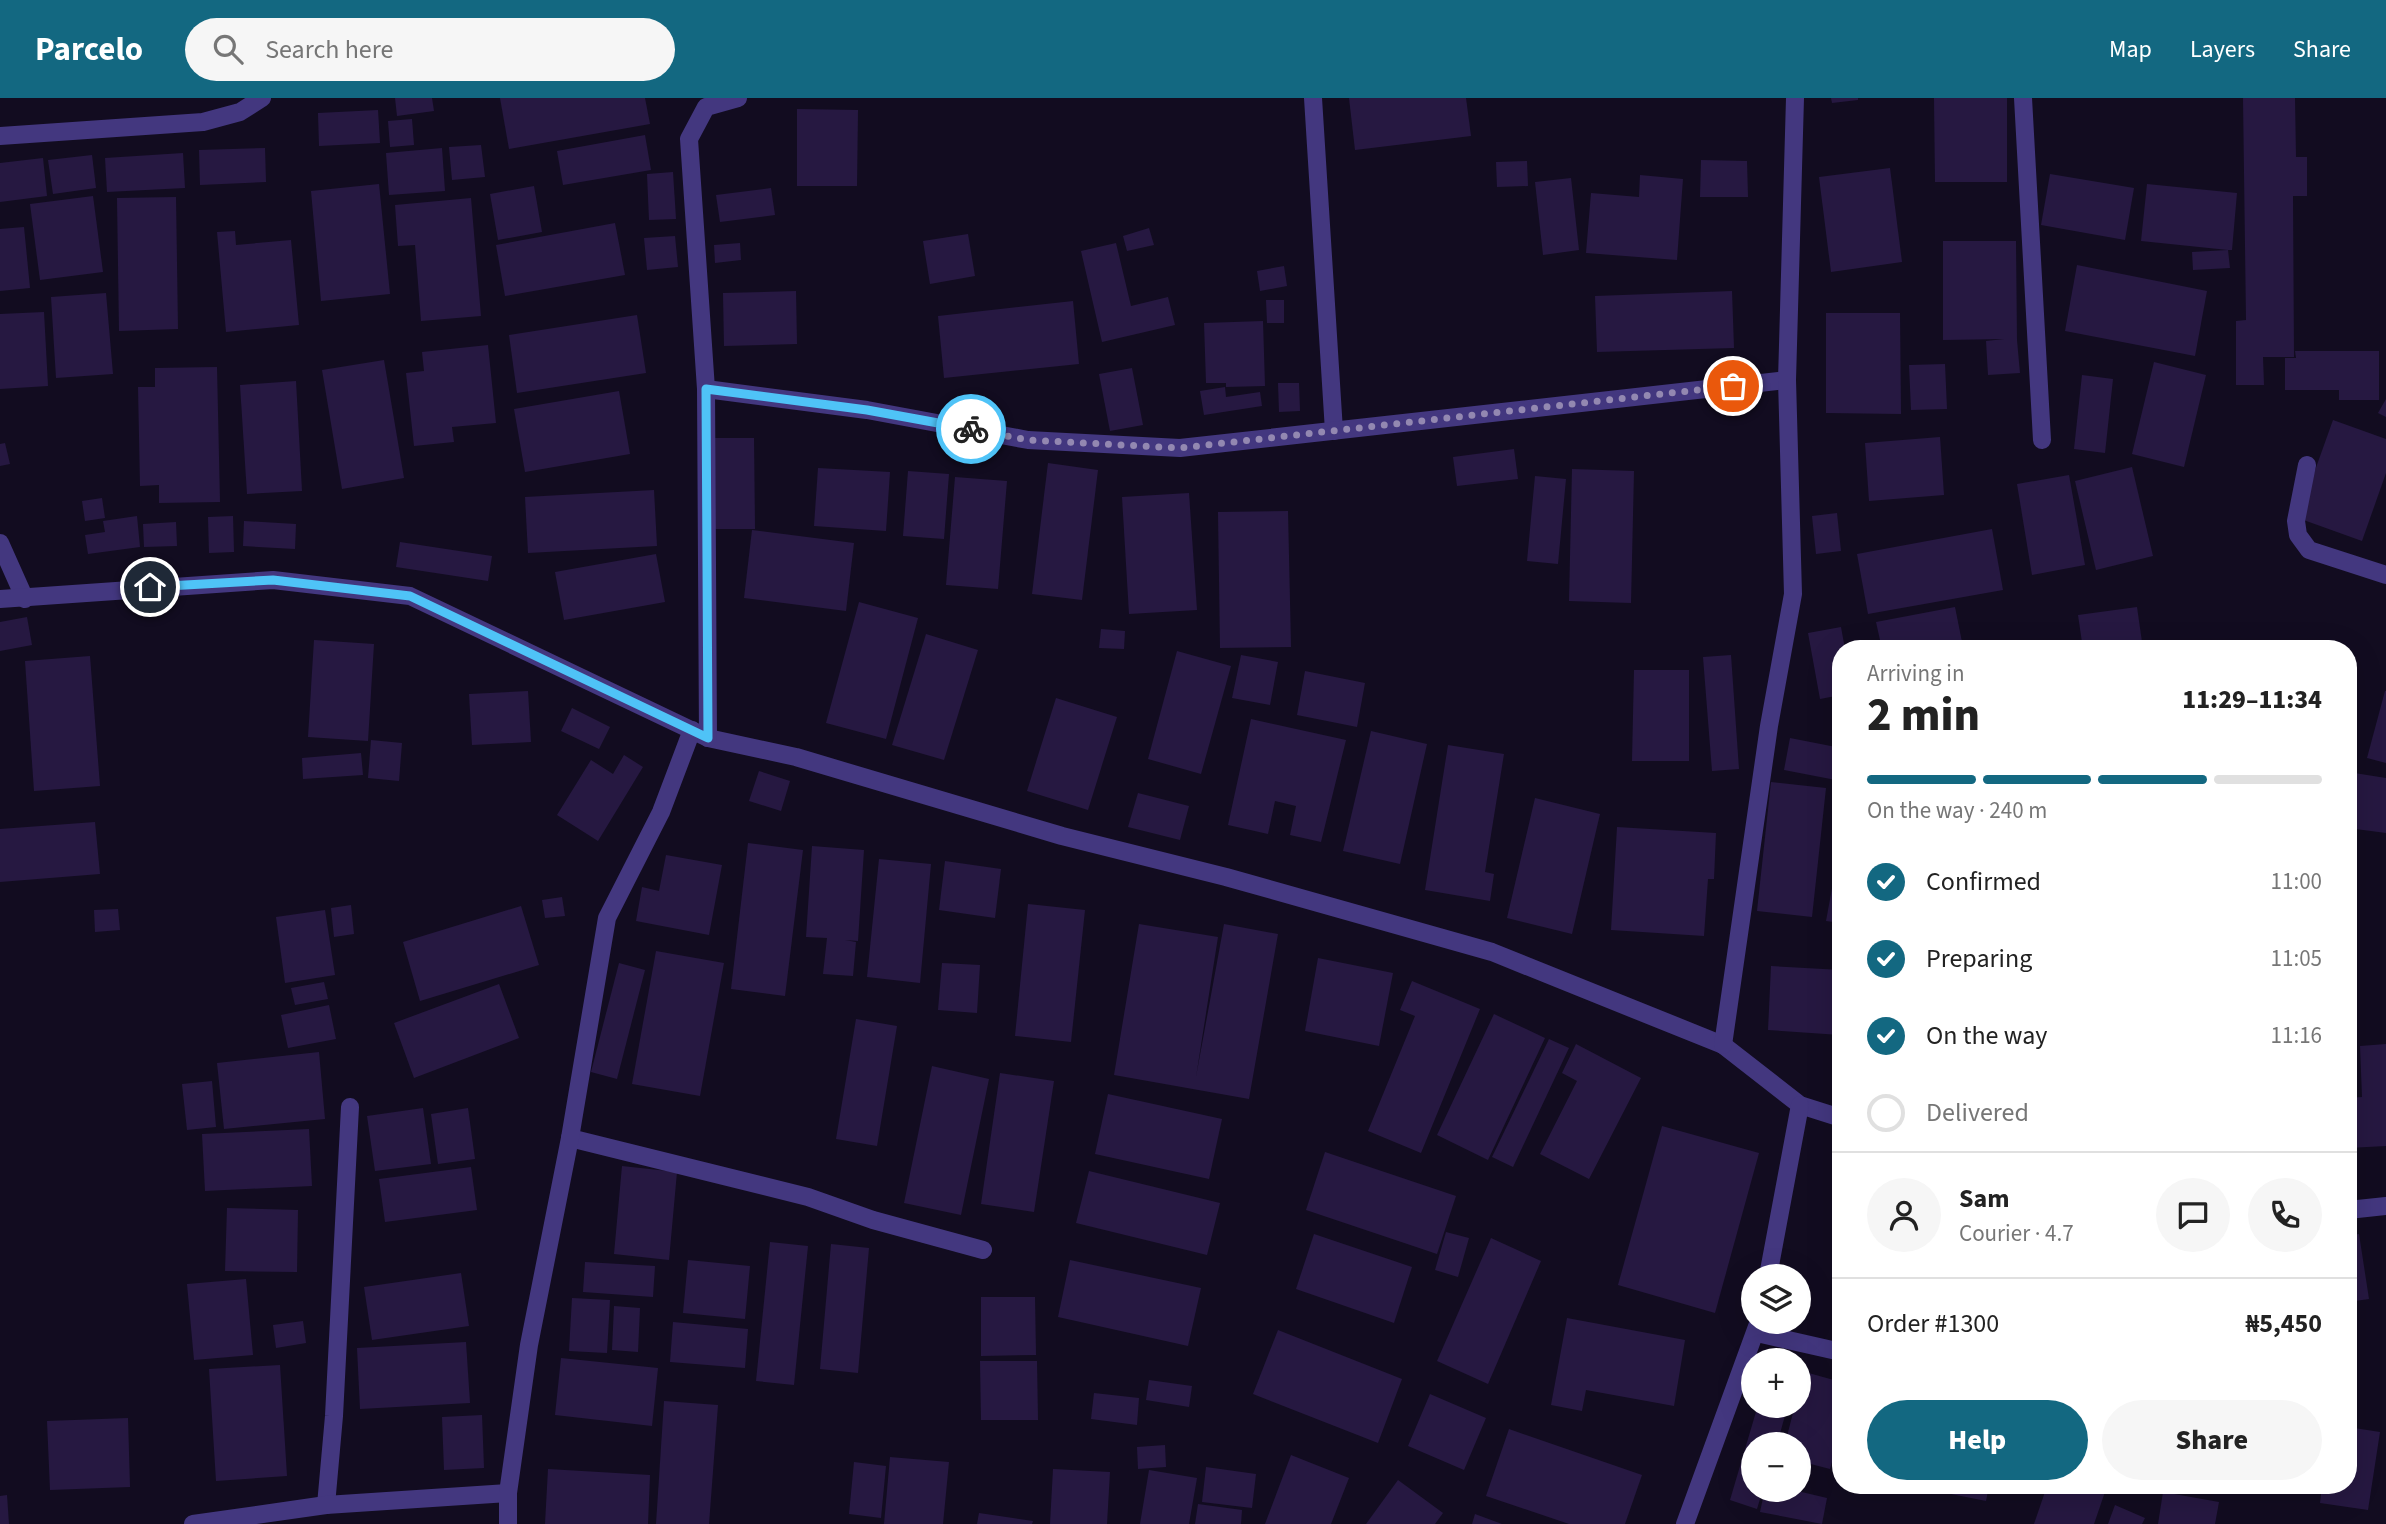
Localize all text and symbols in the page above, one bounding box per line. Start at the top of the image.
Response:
search box [185,18,675,81]
text: Parcelo [35,26,143,73]
icon: search [209,30,247,68]
text: Search here [265,31,393,68]
text: Map [2109,32,2152,67]
text: Layers [2190,32,2255,67]
text: Share [2293,32,2351,67]
pin [1703,356,1763,416]
icon: bag [1714,367,1752,405]
courier [936,394,1006,464]
icon: bike [952,410,990,448]
pin [120,557,180,617]
icon: home [131,568,169,606]
text: Arriving in [1867,657,1965,690]
text: 11:29–11:34 [2182,681,2322,718]
text: 2 min [1867,683,1980,748]
text: On the way · 240 m [1867,794,2047,827]
icon: check [1867,863,1905,901]
text: Confirmed [1926,863,2041,900]
text: 11:00 [2271,865,2322,898]
icon: check [1867,940,1905,978]
text: Preparing [1926,940,2032,977]
text: 11:05 [2271,942,2322,975]
icon: check [1867,1017,1905,1055]
text: On the way [1926,1017,2047,1054]
text: 11:16 [2271,1019,2322,1052]
text: Delivered [1926,1094,2029,1131]
button: person [1867,1178,1941,1252]
button: chat [2156,1178,2230,1252]
button: phone [2248,1178,2322,1252]
text: Sam [1959,1180,2009,1217]
text: Courier · 4.7 [1959,1217,2074,1250]
map controls [1741,1264,1811,1502]
button: layers [1741,1264,1811,1334]
text: Order #1300 [1867,1305,1999,1342]
text: ₦5,450 [2246,1305,2322,1342]
button: + [1741,1348,1811,1418]
button: Help [1867,1400,2088,1480]
button: Share [2102,1400,2322,1480]
button: − [1741,1432,1811,1502]

